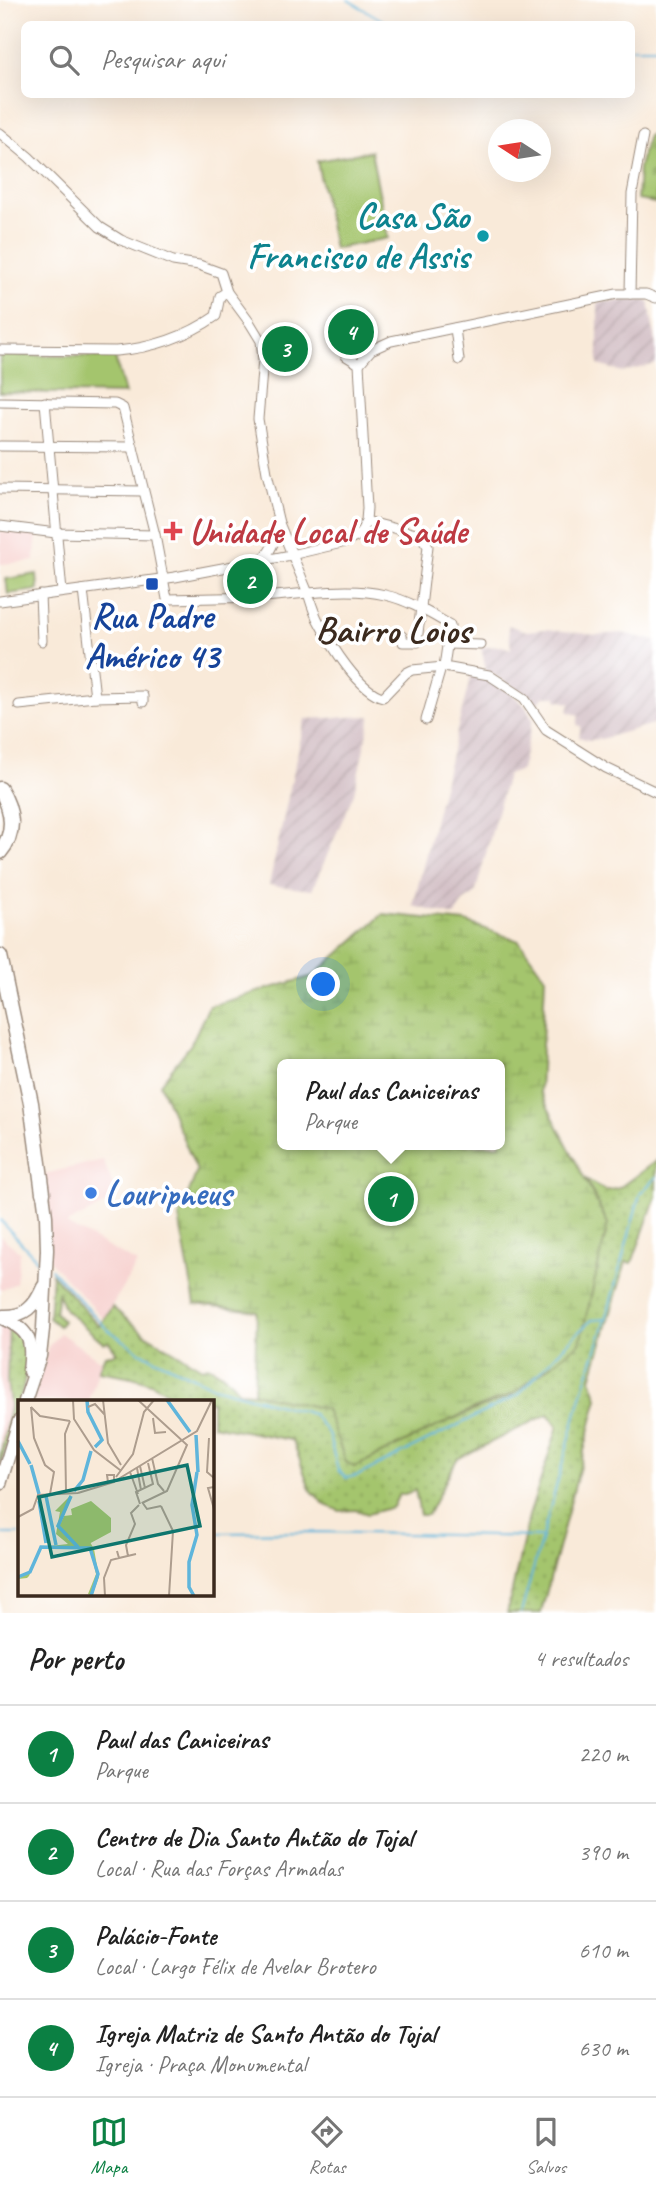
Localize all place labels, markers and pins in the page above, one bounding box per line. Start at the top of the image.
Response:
place label: Casa São Francisco de Assis [247,194,473,279]
marker: Casa São Francisco de Assis [475,228,491,244]
pin: 4 [328,306,374,358]
pin: 3 [262,323,308,375]
place label: Unidade Local de Saúde [189,509,470,554]
marker: Unidade Local de Saúde [163,521,183,541]
pin: 2 [227,555,273,607]
marker: Rua Padre Américo 43 [144,576,160,592]
place label: Rua Padre Américo 43 [85,594,222,679]
place label: Louripneus [105,1171,235,1216]
pin: 1 [368,1173,414,1225]
marker: Louripneus [83,1185,99,1201]

